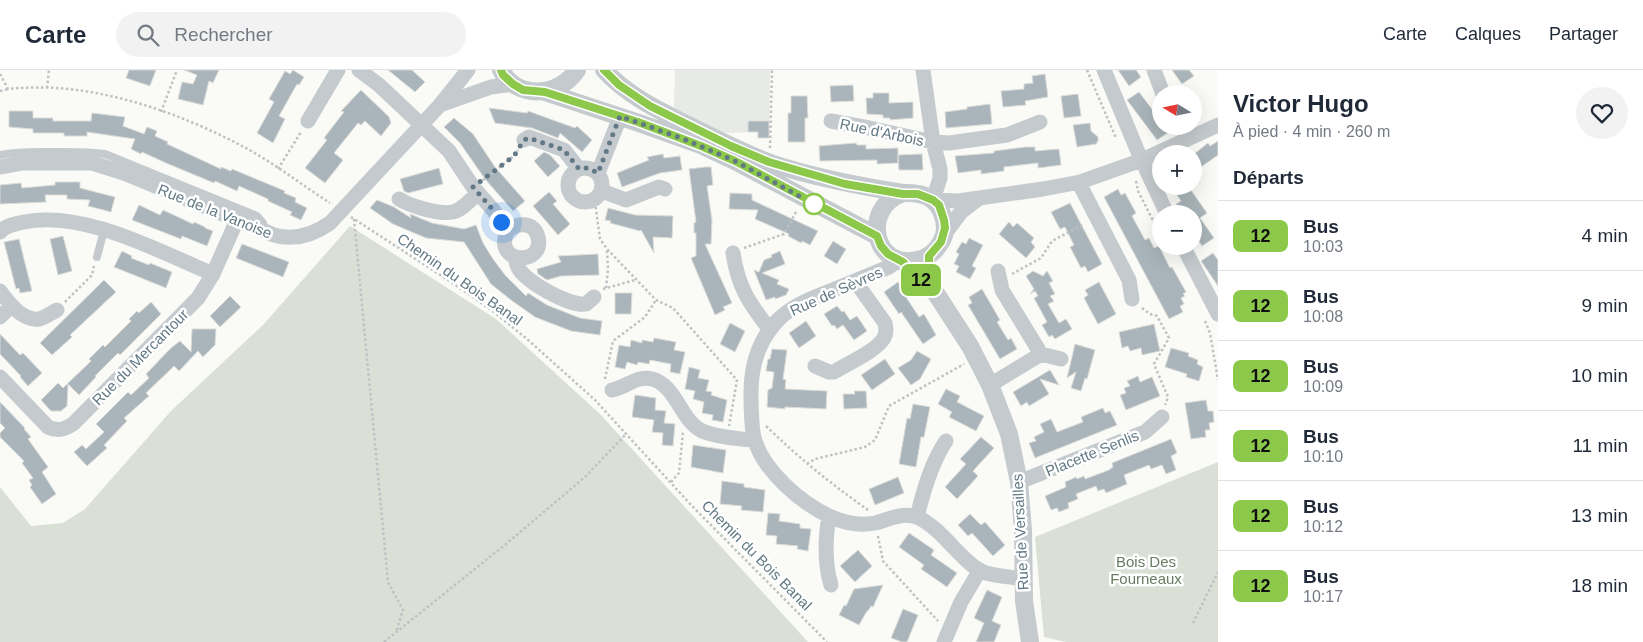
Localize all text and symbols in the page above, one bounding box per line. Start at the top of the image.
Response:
search box [116,12,466,57]
text: Carte [25,21,86,48]
icon: search [134,21,162,49]
text: Rechercher [174,24,273,45]
text: Carte [1383,24,1427,44]
text: Calques [1455,24,1521,44]
text: Partager [1549,24,1618,44]
north arrow [1152,85,1202,135]
map controls [1152,85,1202,255]
button: heart [1576,87,1628,139]
text: Victor Hugo [1233,90,1369,117]
street label: Rue d'Arbois [838,115,926,149]
text: À pied · 4 min · 260 m [1233,123,1390,140]
button: + [1152,145,1202,195]
text: Départs [1233,167,1304,188]
street label: Rue de la Vanoise [155,180,275,242]
unlabelled marker [803,193,825,215]
button: − [1152,205,1202,255]
your location [489,210,514,235]
text: Bus [1303,216,1339,237]
text: 4 min [1582,225,1628,246]
text: 12 [1250,226,1271,246]
street label: Chemin du Bois Banal [394,229,526,329]
text: 10:03 [1303,238,1343,255]
street label: Rue de Sèvres [787,263,885,319]
line badge: 12 [898,264,944,296]
text: 12 [911,270,931,290]
text: Bus [1303,286,1339,307]
text: 9 min [1582,295,1628,316]
text: 12 [1250,296,1271,316]
street label: Rue du Mercantour [89,306,191,408]
text: 10:08 [1303,308,1343,325]
text: Bus [1303,356,1339,377]
text: 10 min [1571,365,1628,386]
text: 12 [1250,366,1271,386]
text: 10:09 [1303,378,1343,395]
text: Bus [1303,426,1339,447]
street label: Placette Senlis [1043,427,1141,479]
text: 11 min [1572,435,1628,456]
text: 12 [1250,436,1271,456]
text: 10:10 [1303,448,1343,465]
street label: Rue de Versailles [1008,473,1032,591]
text: Bus [1303,496,1339,517]
street label: Chemin du Bois Banal [699,497,815,613]
text: 13 min [1571,505,1628,526]
text: 12 [1250,506,1271,526]
text: 10:12 [1303,518,1343,535]
park label: Bois Des Fourneaux [1110,553,1182,587]
text: Bus [1303,566,1339,587]
text: 18 min [1571,575,1628,596]
text: 12 [1250,576,1271,596]
text: 10:17 [1303,588,1343,605]

